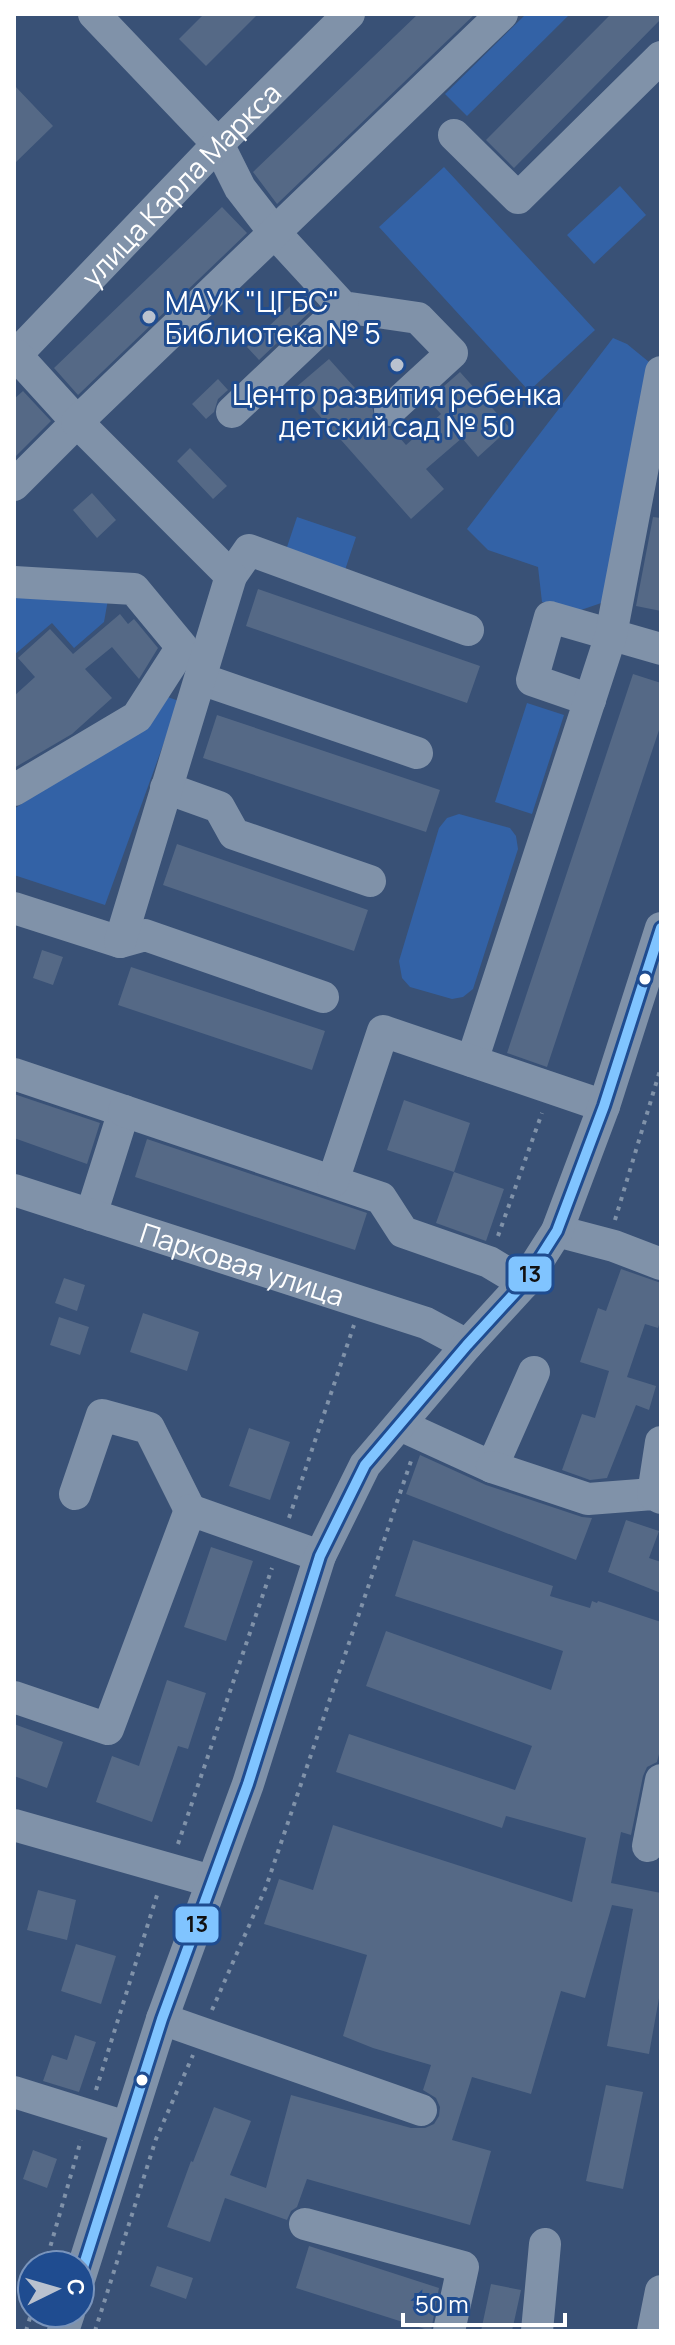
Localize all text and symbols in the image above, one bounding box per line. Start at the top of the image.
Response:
street label: улица Карла Маркса [73,74,289,295]
place label: МАУК "ЦГБС" Библиотека № 5 [165,282,381,352]
marker: МАУК "ЦГБС" Библиотека № 5 [140,308,158,326]
marker: Центр развития ребенка детский сад № 50 [388,356,406,374]
place label: Центр развития ребенка детский сад № 50 [232,375,562,445]
unlabelled marker [637,971,653,987]
street label: Парковая улица [135,1213,349,1314]
line badge: 13 [507,1255,553,1293]
text: 13 [519,1259,541,1289]
line badge: 13 [174,1905,220,1944]
text: 13 [186,1909,208,1939]
unlabelled marker [134,2072,150,2088]
north arrow [16,2249,96,2329]
scale bar [403,2277,565,2327]
text: С [60,2278,92,2297]
text: 50 m [415,2287,469,2320]

